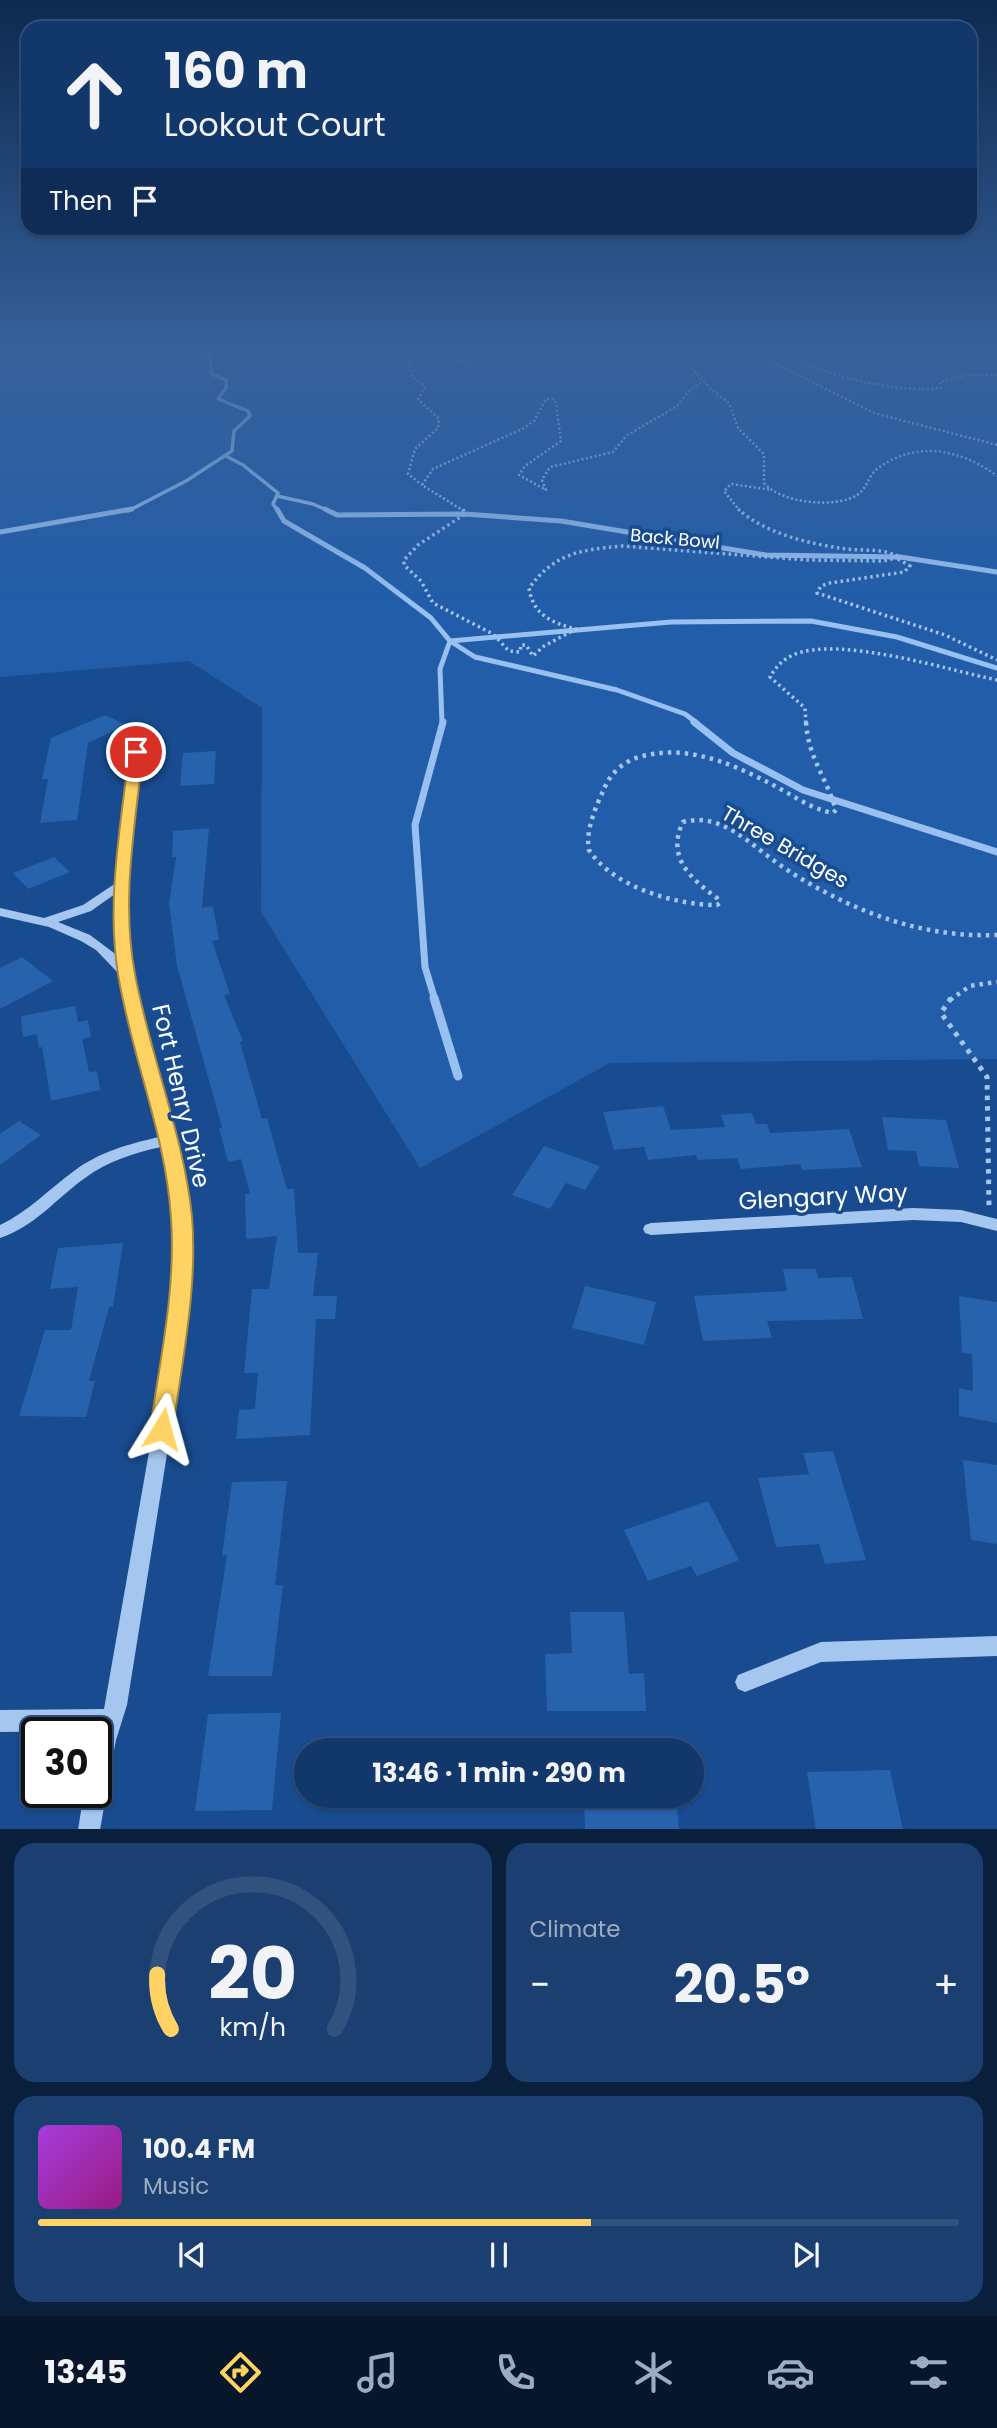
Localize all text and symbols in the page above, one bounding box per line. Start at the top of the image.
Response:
text: 160 m [164,37,308,105]
icon: ahead [49,49,140,140]
text: Lookout Court [164,102,386,147]
icon: arrive [126,182,164,220]
text: Then [49,183,112,219]
street label: Back Bowl [629,522,721,555]
pin [106,722,166,782]
icon: arrive [117,733,155,771]
street label: Three Bridges [716,798,854,895]
street label: Fort Henry Drive [144,1001,219,1191]
street label: Glengary Way [738,1176,909,1217]
position arrow [125,1392,199,1466]
speed limit sign: 30 [21,1717,112,1808]
text: 13:46 · 1 min · 290 m [372,1755,626,1791]
text: Climate [530,1913,620,1945]
text: 20 [208,1923,297,2024]
text: 20.5° [674,1948,810,2021]
text: − [530,1958,550,2011]
text: + [933,1958,959,2011]
text: km/h [219,2009,286,2044]
text: 100.4 FM [143,2131,255,2167]
text: Music [143,2170,209,2202]
icon: previous [173,2236,211,2274]
icon: pause [480,2236,518,2274]
icon: next [787,2236,825,2274]
icon: directions [216,2348,265,2397]
icon: music [353,2348,402,2397]
icon: phone [491,2348,540,2397]
icon: climate [629,2348,678,2397]
icon: car [766,2348,815,2397]
icon: filters [904,2348,953,2397]
text: 13:45 [44,2349,127,2394]

